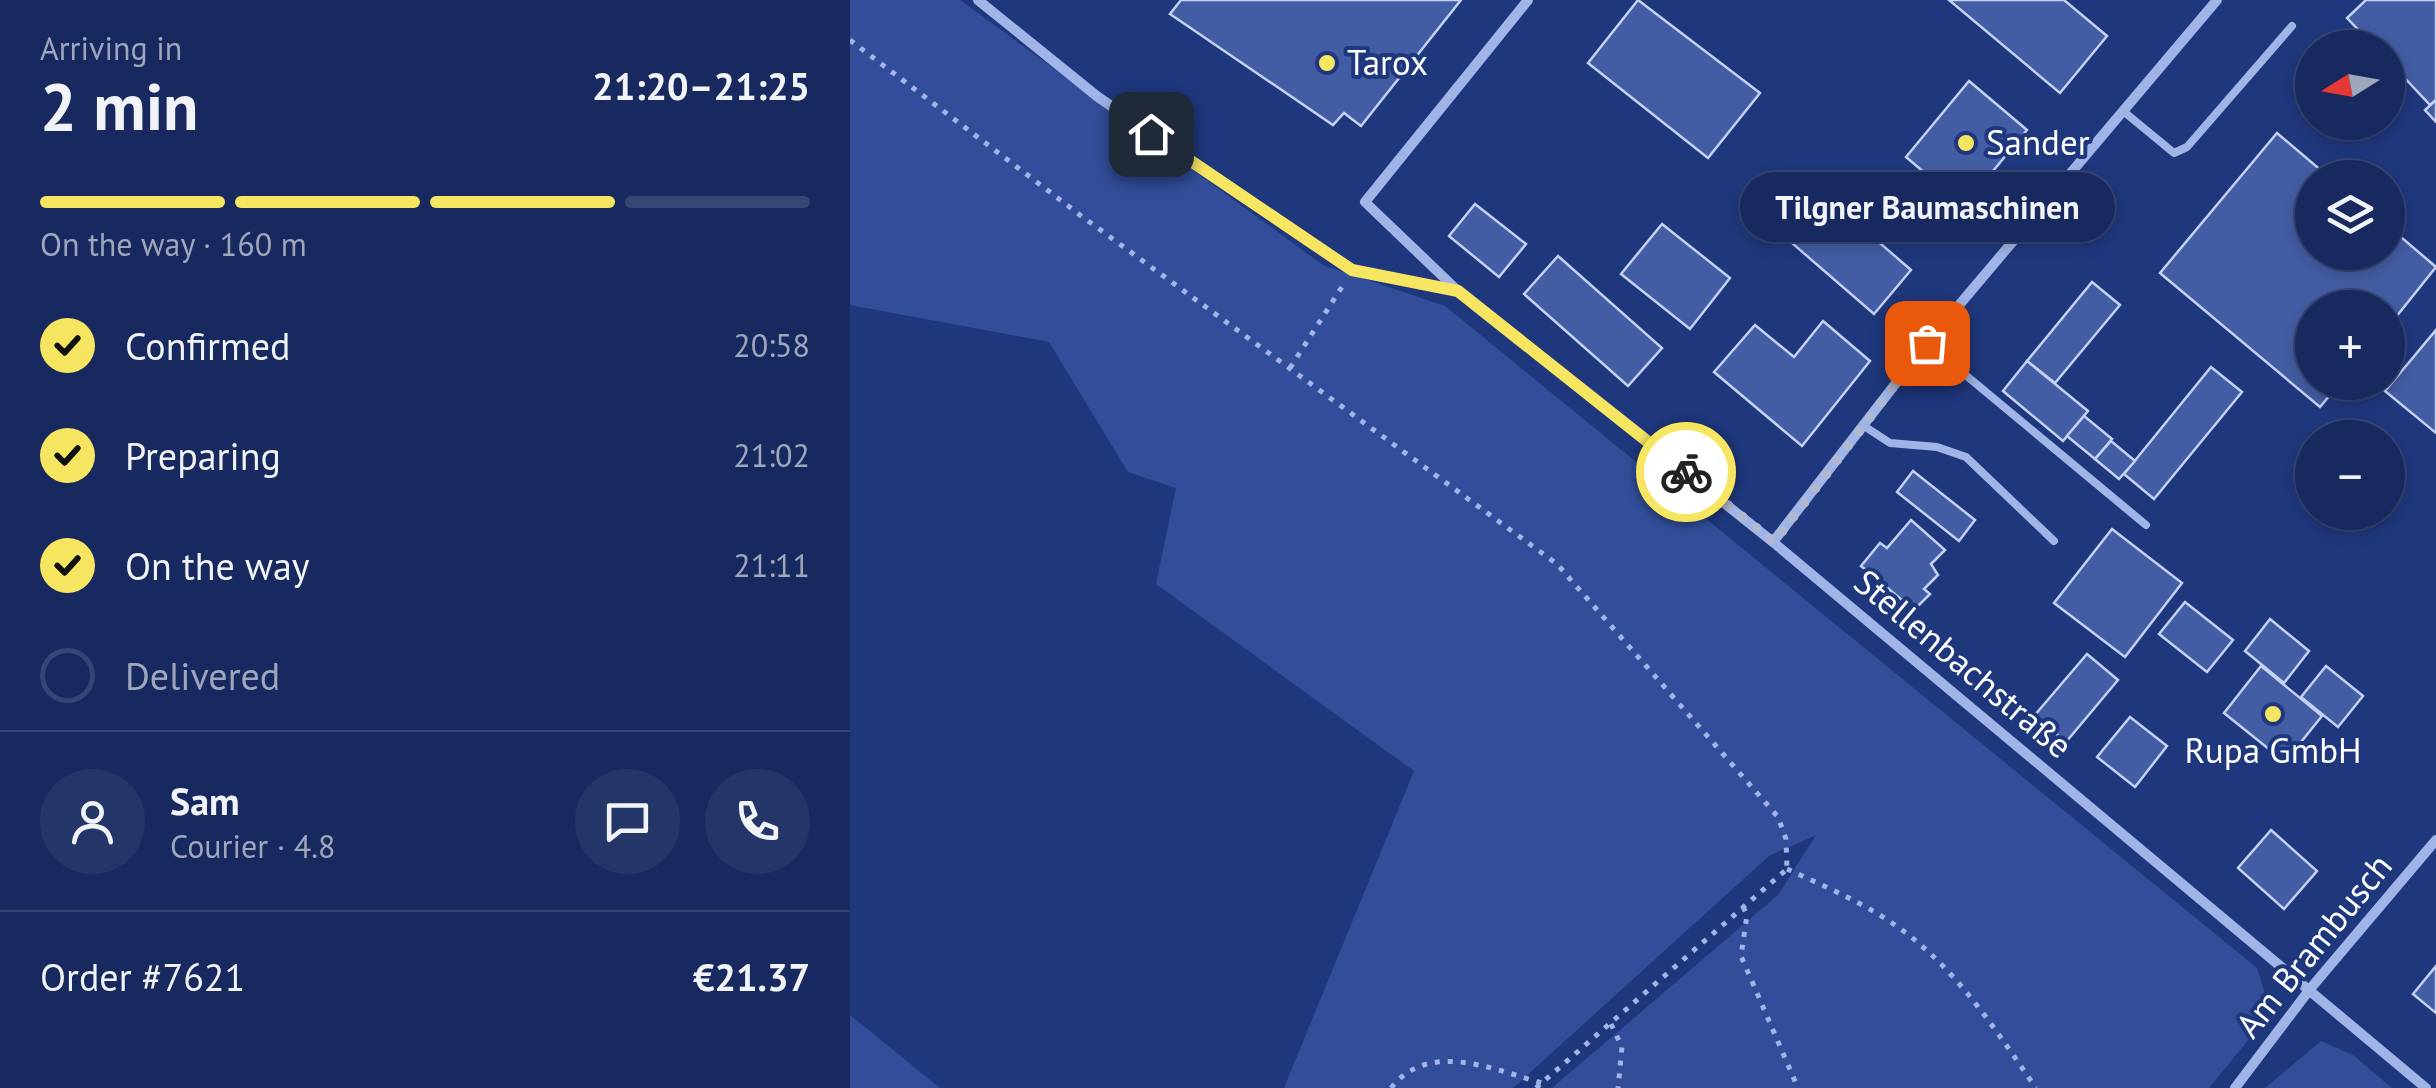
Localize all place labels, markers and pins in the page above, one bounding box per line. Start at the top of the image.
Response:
place label: Tarox [1347,39,1428,85]
marker: Tarox [1316,52,1338,74]
pin [1109,92,1194,177]
place label: Sander [1986,119,2090,165]
marker: Sander [1955,132,1977,154]
callout: Tilgner Baumaschinen [1740,173,2114,243]
pin [1885,301,1970,386]
marker: Rupa GmbH [2262,703,2284,725]
place label: Rupa GmbH [2184,727,2362,773]

